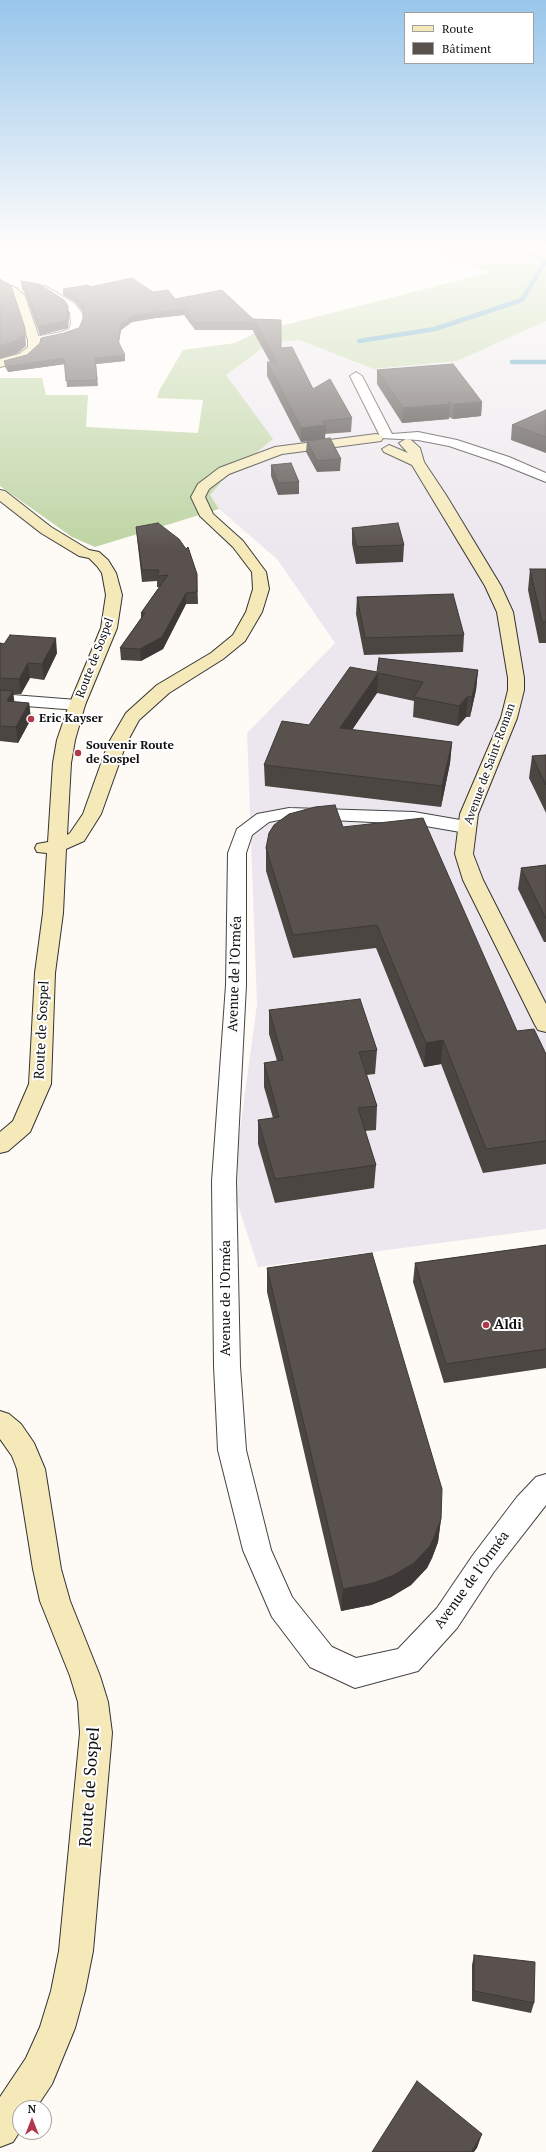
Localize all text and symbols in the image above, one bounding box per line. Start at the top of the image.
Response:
legend [404,12,534,64]
text: Route [442,21,473,36]
text: Bâtiment [442,41,491,56]
street label: Route de Sospel [73,616,117,700]
street label: Avenue de Saint-Roman [461,702,519,826]
place label: Eric Kayser [39,712,103,726]
marker: Eric Kayser [26,714,36,724]
place label: Souvenir Route de Sospel [86,739,174,767]
marker: Souvenir Route de Sospel [73,748,83,758]
street label: Avenue de l'Orméa [225,916,245,1032]
street label: Route de Sospel [31,980,53,1080]
street label: Avenue de l'Orméa [218,1240,234,1356]
place label: Aldi [494,1317,522,1333]
marker: Aldi [481,1320,491,1330]
street label: Avenue de l'Orméa [431,1528,513,1632]
street label: Route de Sospel [76,1726,104,1848]
north arrow [12,2100,52,2140]
text: N [28,2102,36,2116]

